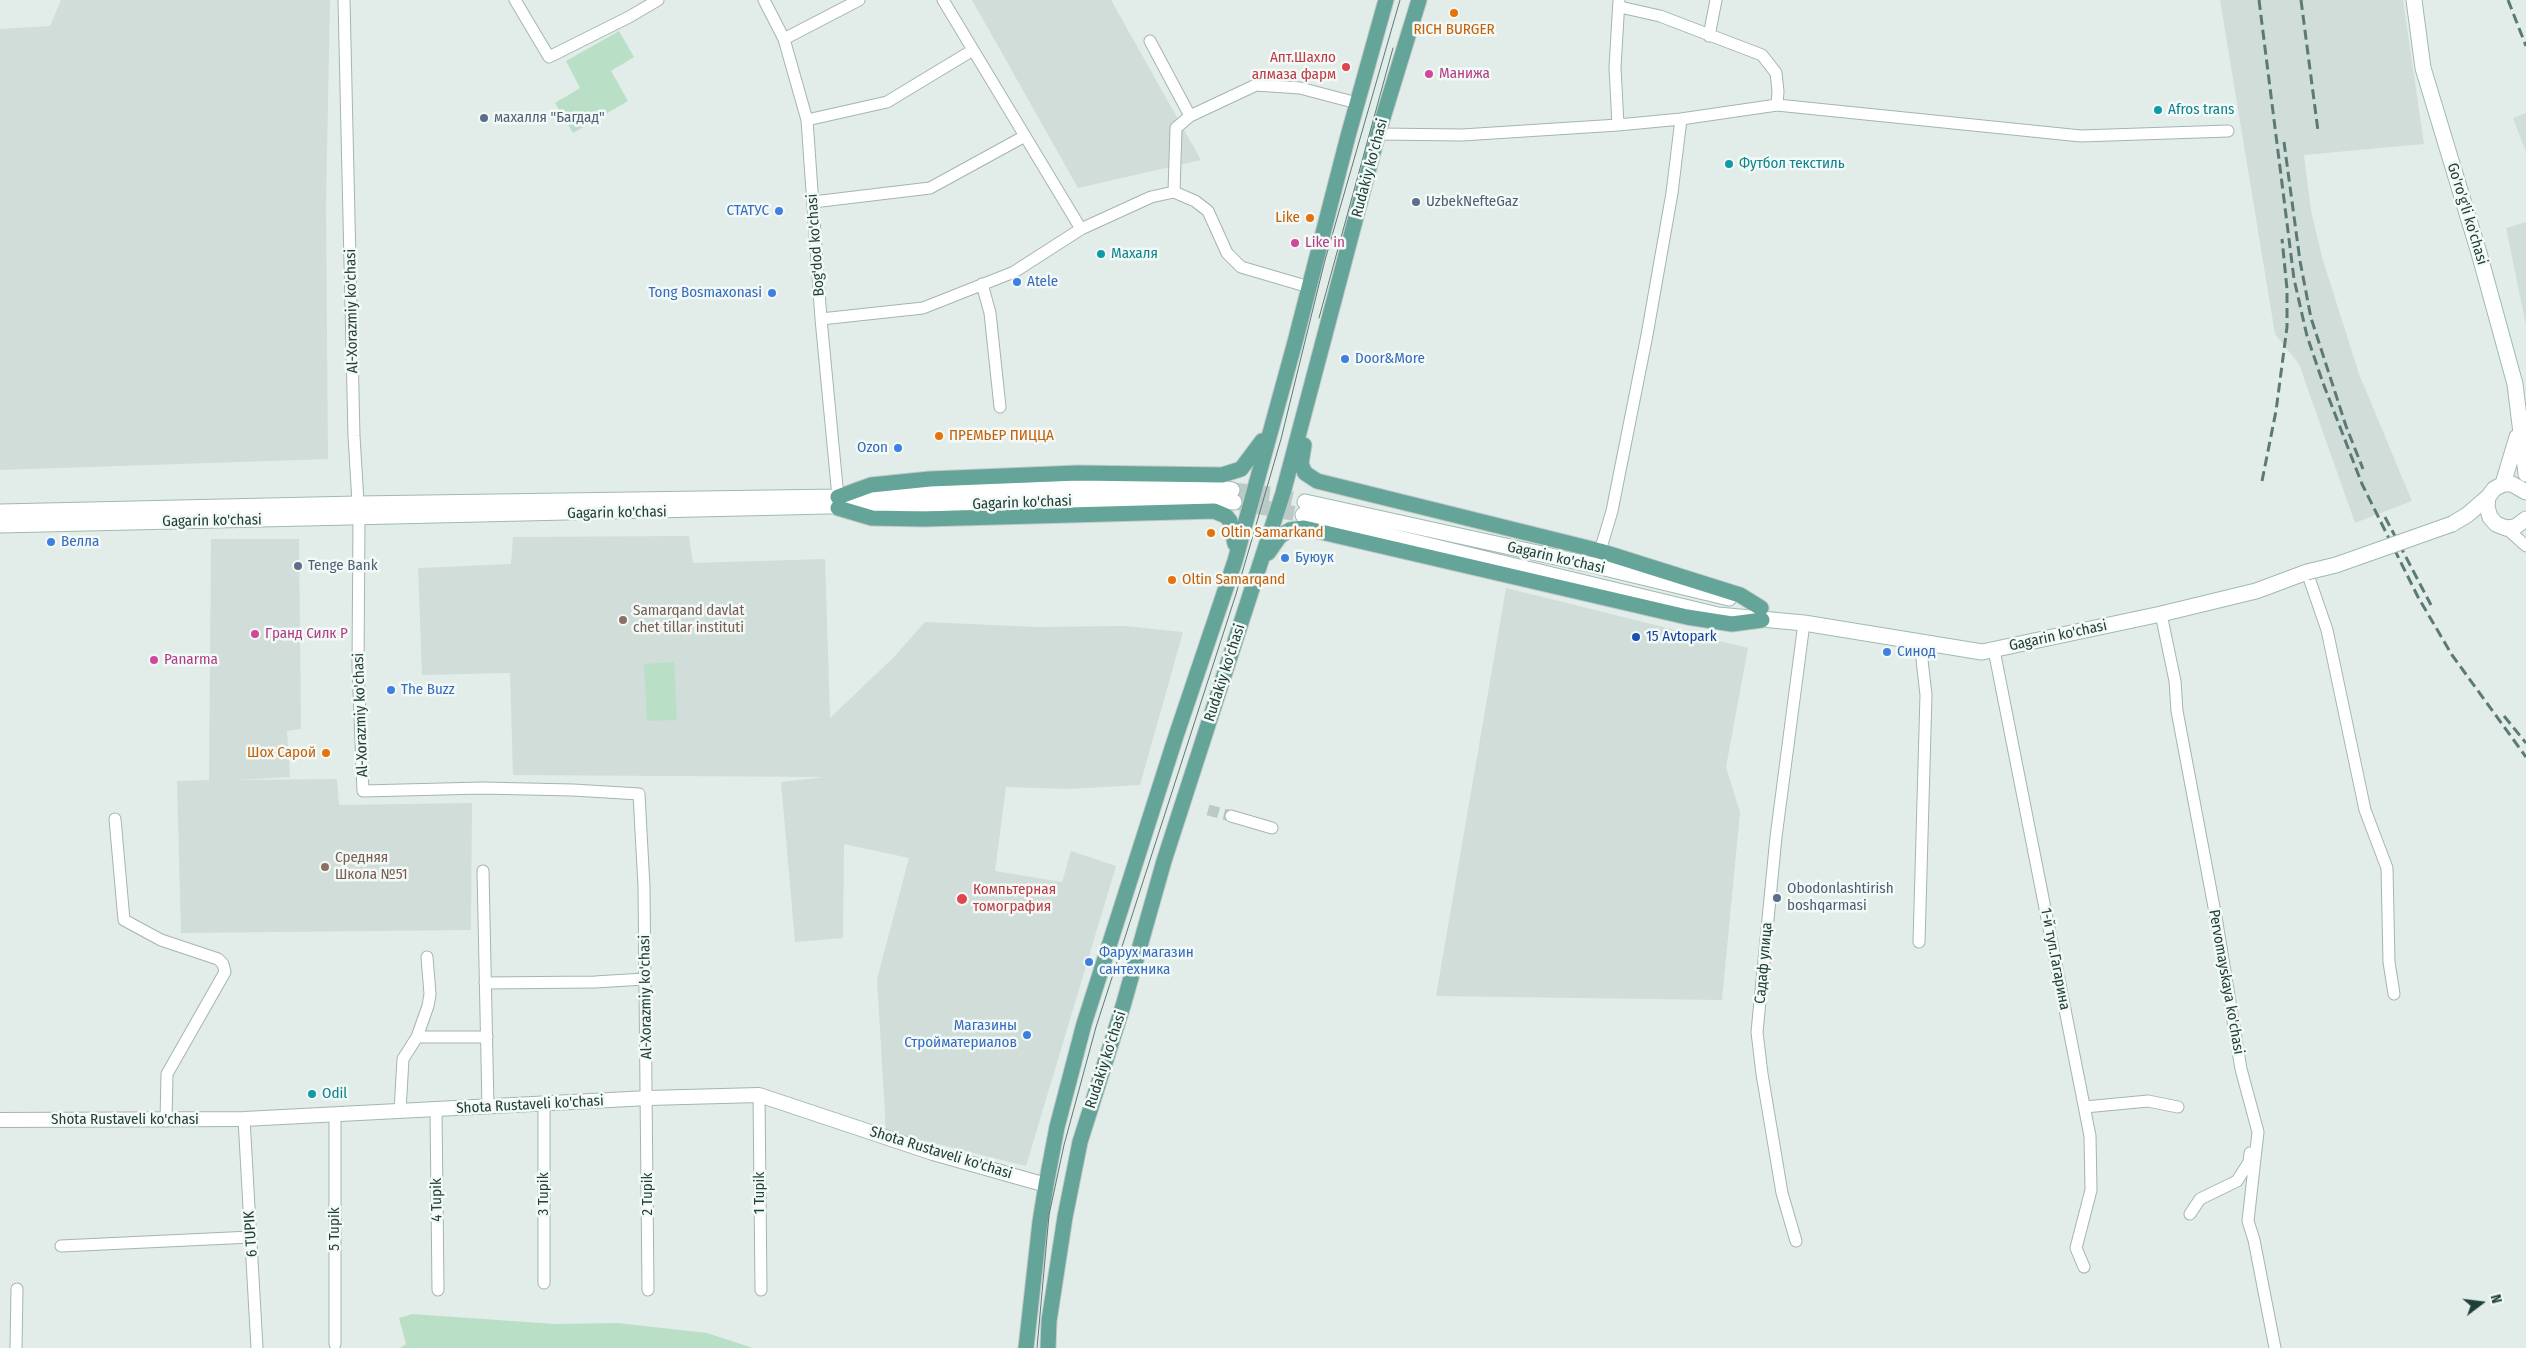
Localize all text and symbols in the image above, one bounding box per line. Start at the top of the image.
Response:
marker: RICH BURGER [1448,7,1460,19]
place label: RICH BURGER [1413,21,1495,39]
place label: Апт.Шахло алмаза фарм [1252,49,1336,84]
marker: Апт.Шахло алмаза фарм [1340,61,1352,73]
place label: Манижа [1439,65,1490,83]
marker: Манижа [1423,68,1435,80]
place label: Afros trans [2168,101,2234,119]
marker: Afros trans [2152,104,2164,116]
place label: махалля "Багдад" [494,109,605,127]
marker: махалля "Багдад" [478,112,490,124]
street label: Rudakiy ko'chasi [1348,117,1392,219]
place label: Футбол текстиль [1739,155,1845,173]
marker: Футбол текстиль [1723,158,1735,170]
street label: Go'ro'g'li ko'chasi [2443,161,2491,267]
street label: Bog'dod ko'chasi [803,193,829,297]
place label: UzbekNefteGaz [1426,193,1518,211]
marker: UzbekNefteGaz [1410,196,1422,208]
place label: СТАТУС [726,202,769,220]
marker: СТАТУС [773,205,785,217]
place label: Like [1275,209,1300,227]
marker: Like [1304,212,1316,224]
place label: Like in [1305,234,1345,252]
marker: Like in [1289,237,1301,249]
place label: Махаля [1111,245,1158,263]
marker: Махаля [1095,248,1107,260]
street label: Al-Xorazmiy ko'chasi [342,249,362,373]
place label: Atele [1027,273,1058,291]
marker: Atele [1011,276,1023,288]
place label: Tong Bosmaxonasi [648,284,762,302]
marker: Tong Bosmaxonasi [766,287,778,299]
place label: Door&More [1355,350,1425,368]
marker: Door&More [1339,353,1351,365]
place label: ПРЕМЬЕР ПИЦЦА [949,427,1054,445]
marker: ПРЕМЬЕР ПИЦЦА [933,430,945,442]
place label: Ozon [857,439,888,457]
marker: Ozon [892,442,904,454]
street label: Gagarin ko'chasi [972,492,1072,514]
street label: Gagarin ko'chasi [567,503,667,523]
street label: Gagarin ko'chasi [162,511,262,531]
place label: Oltin Samarkand [1221,524,1323,542]
marker: Oltin Samarkand [1205,527,1217,539]
place label: Велла [61,533,99,551]
marker: Велла [45,536,57,548]
street label: Gagarin ko'chasi [1505,538,1607,578]
place label: Буюук [1295,549,1334,567]
marker: Буюук [1279,552,1291,564]
place label: Tenge Bank [308,557,378,575]
marker: Tenge Bank [292,560,304,572]
place label: Oltin Samarqand [1182,571,1285,589]
marker: Oltin Samarqand [1166,574,1178,586]
place label: Samarqand davlat chet tillar instituti [633,602,744,637]
marker: Samarqand davlat chet tillar instituti [617,614,629,626]
street label: Gagarin ko'chasi [2007,617,2109,655]
street label: Rudakiy ko'chasi [1201,622,1249,724]
place label: Гранд Силк Р [265,625,348,643]
marker: Гранд Силк Р [249,628,261,640]
place label: 15 Avtopark [1646,628,1717,646]
marker: 15 Avtopark [1630,631,1642,643]
place label: Синод [1897,643,1936,661]
marker: Синод [1881,646,1893,658]
place label: Panarma [164,651,218,669]
street label: Al-Xorazmiy ko'chasi [350,652,372,778]
marker: Panarma [148,654,160,666]
place label: The Buzz [401,681,455,699]
marker: The Buzz [385,684,397,696]
place label: Шох Сарой [247,744,316,762]
marker: Шох Сарой [320,747,332,759]
place label: Средняя Школа №51 [335,849,408,884]
marker: Средняя Школа №51 [319,861,331,873]
place label: Obodonlashtirish boshqarmasi [1787,880,1894,915]
place label: Компьтерная томография [973,881,1056,916]
marker: Компьтерная томография [955,892,969,906]
marker: Obodonlashtirish boshqarmasi [1771,892,1783,904]
street label: 1-й туп.Гагарина [2036,906,2074,1012]
street label: Pervomayskaya ko'chasi [2204,908,2248,1056]
street label: Садаф улица [1751,921,1777,1005]
street label: Al-Xorazmiy ko'chasi [636,935,656,1059]
place label: Фарух магазин сантехника [1099,944,1194,979]
marker: Фарух магазин сантехника [1083,956,1095,968]
street label: Rudakiy ko'chasi [1082,1009,1130,1111]
place label: Магазины Стройматериалов [904,1017,1017,1052]
marker: Магазины Стройматериалов [1021,1029,1033,1041]
place label: Оdil [322,1085,347,1103]
marker: Оdil [306,1088,318,1100]
street label: Shota Rustaveli ko'chasi [456,1092,604,1118]
street label: Shota Rustaveli ko'chasi [51,1111,199,1129]
street label: Shota Rustaveli ko'chasi [868,1123,1014,1183]
street label: 3 Tupik [535,1172,553,1216]
street label: 2 Tupik [639,1172,657,1216]
street label: 1 Tupik [751,1172,769,1214]
street label: 4 Tupik [428,1178,446,1222]
street label: 5 Tupik [326,1207,344,1251]
street label: 6 TUPIK [240,1210,262,1258]
north arrow [2456,1278,2506,1328]
text: N [2487,1293,2505,1305]

